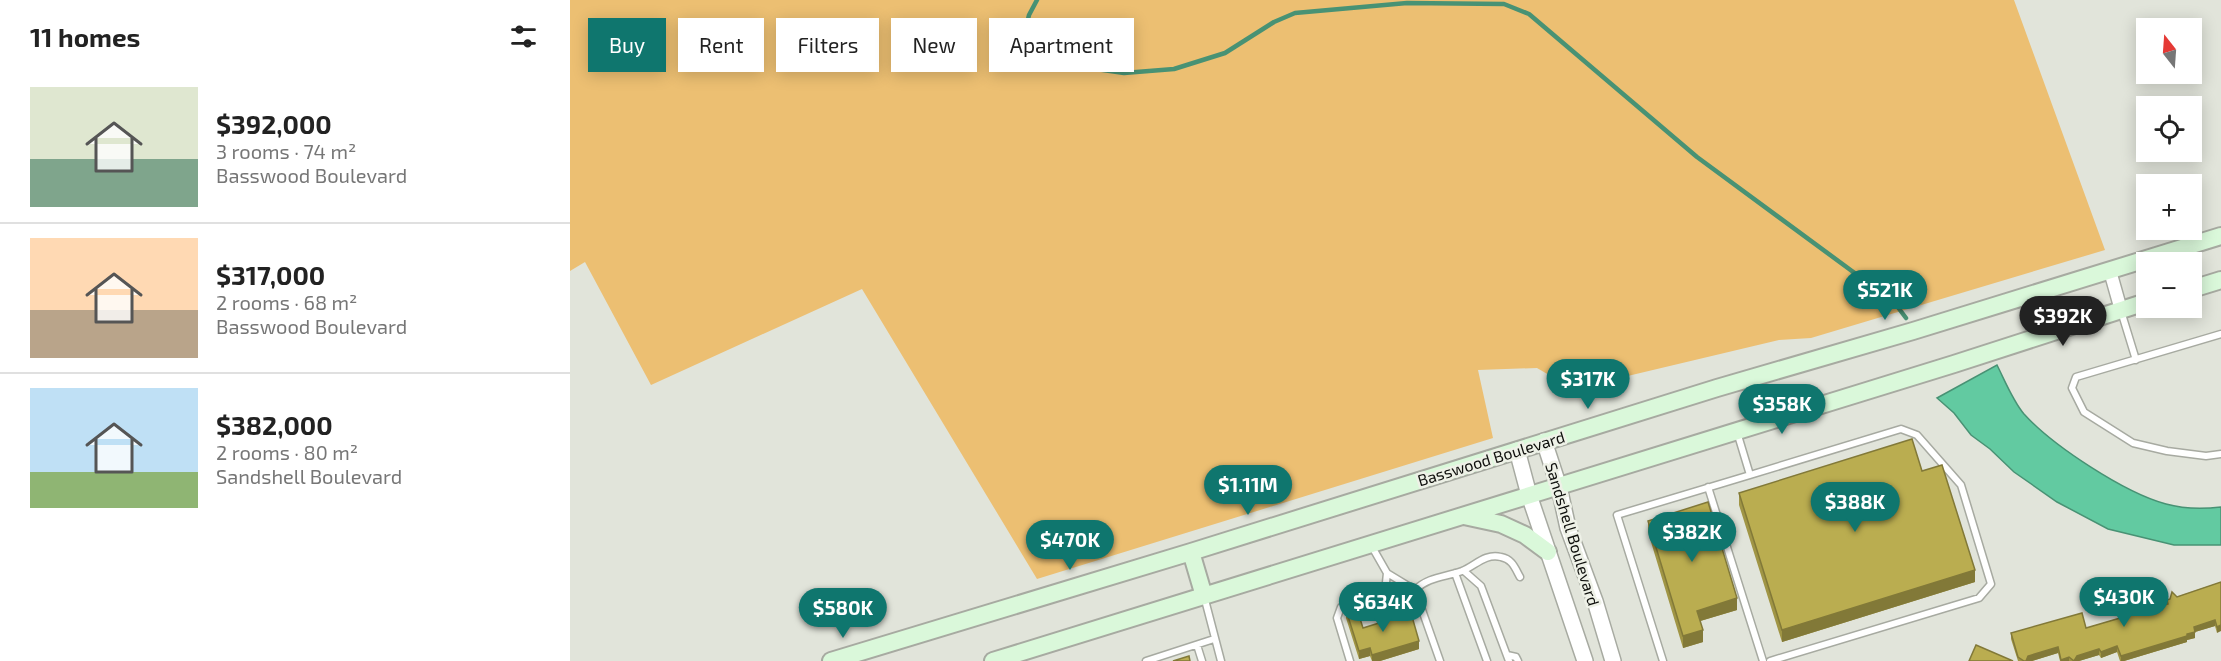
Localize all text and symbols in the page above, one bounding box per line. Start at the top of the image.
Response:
chip: Buy [588,18,666,72]
chip: Rent [678,18,764,72]
chip: Filters [776,18,879,72]
chip: New [891,18,977,72]
chip: Apartment [989,18,1134,72]
north arrow [2136,18,2202,84]
map controls [2136,18,2202,318]
icon: filters [507,20,540,53]
text: 11 homes [30,21,140,52]
button: locate [2136,96,2202,162]
text: $392,000 [216,108,332,139]
icon: home [78,111,150,183]
text: 3 rooms · 74 m² [216,139,356,163]
text: Basswood Boulevard [216,163,407,187]
button: + [2136,174,2202,240]
button: − [2136,252,2202,318]
text: $317,000 [216,259,325,290]
icon: home [78,262,150,334]
pin: $521K [1843,270,1927,321]
text: $521K [1857,277,1913,301]
text: 2 rooms · 68 m² [216,290,357,314]
pin: $392K [2021,296,2105,347]
text: $392K [2033,303,2093,327]
text: Basswood Boulevard [216,314,407,338]
pin: $317K [1546,359,1630,410]
text: $317K [1561,366,1615,390]
pin: $358K [1740,384,1824,435]
text: $358K [1752,391,1812,415]
text: $382,000 [216,409,333,440]
icon: home [78,412,150,484]
street label: Basswood Boulevard [1415,427,1567,489]
text: 2 rooms · 80 m² [216,440,358,464]
street label: Sandshell Boulevard [1542,460,1604,608]
text: Sandshell Boulevard [216,464,402,488]
pin: $1.11M [1199,465,1297,516]
text: $1.11M [1218,472,1278,496]
pin: $388K [1813,482,1897,533]
text: $388K [1825,489,1885,513]
pin: $382K [1650,512,1734,563]
text: $382K [1662,519,1722,543]
pin: $470K [1028,520,1112,571]
text: $470K [1040,527,1100,551]
pin: $430K [2082,577,2166,628]
pin: $634K [1341,582,1425,633]
text: $430K [2094,584,2154,608]
pin: $580K [801,588,885,639]
text: $634K [1353,589,1413,613]
text: $580K [813,595,873,619]

